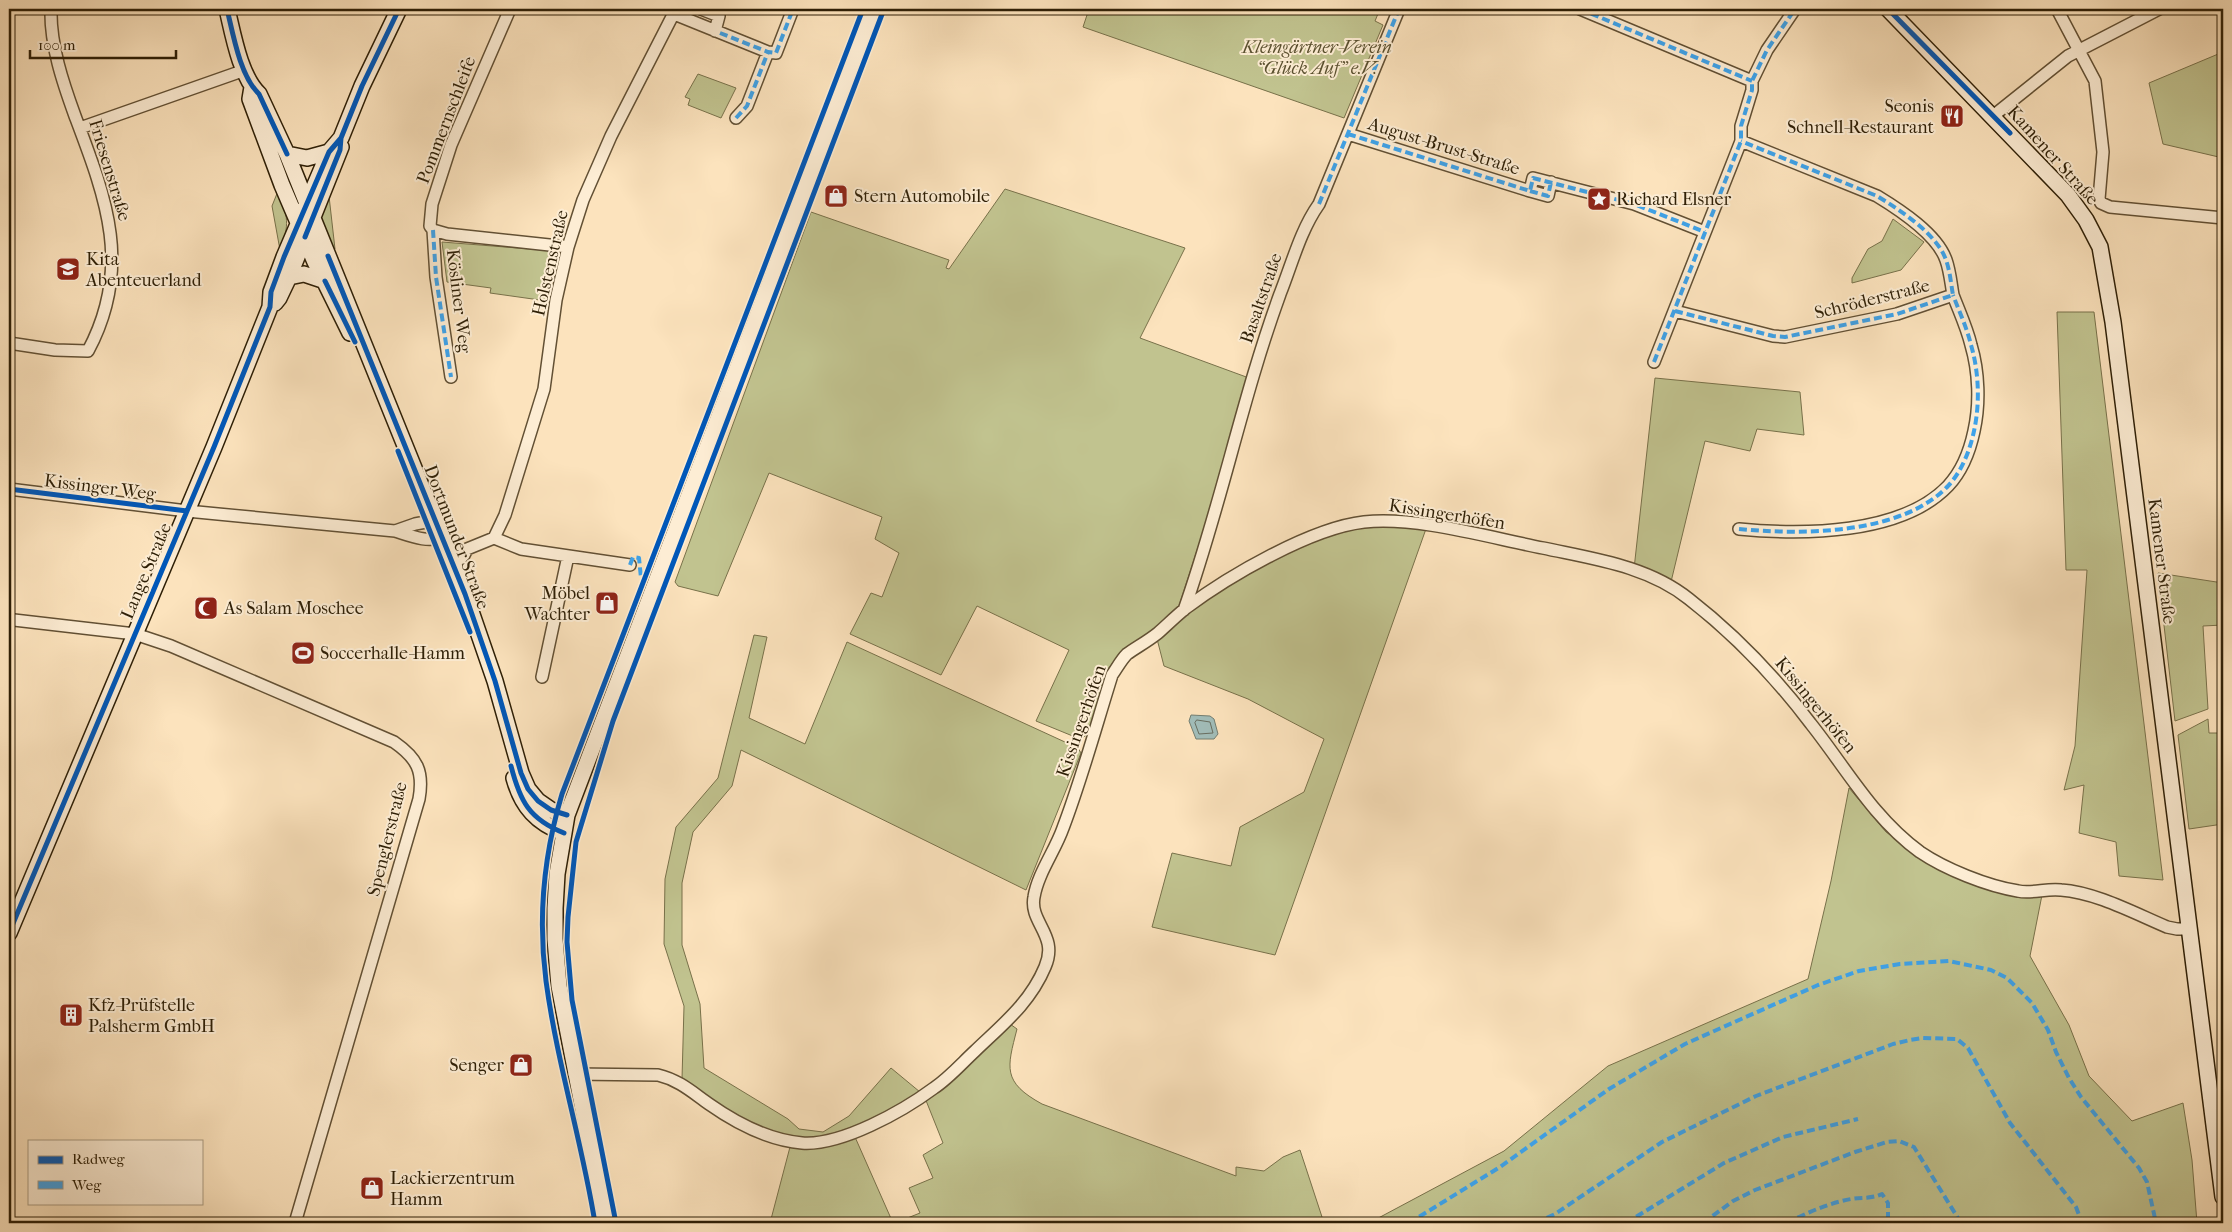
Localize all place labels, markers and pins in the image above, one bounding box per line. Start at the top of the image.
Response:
place label: Seonis Schnell-Restaurant [1787,96,1935,138]
restaurant icon: Seonis Schnell-Restaurant [1939,103,1965,129]
shop icon: Stern Automobile [823,183,849,209]
place label: Stern Automobile [854,186,990,207]
place icon: Richard Elsner [1586,186,1612,212]
place label: Richard Elsner [1616,189,1732,210]
place label: Kita Abenteuerland [85,249,202,291]
school or university icon: Kita Abenteuerland [55,256,81,282]
place label: Möbel Wachter [523,583,590,625]
shop icon: Möbel Wachter [594,590,620,616]
mosque icon: As Salam Moschee [193,595,219,621]
place label: As Salam Moschee [223,598,364,619]
sports icon: Soccerhalle-Hamm [290,640,316,666]
place label: Soccerhalle-Hamm [320,643,465,664]
place label: Kfz-Prüfstelle Palsherm GmbH [88,995,215,1037]
building icon: Kfz-Prüfstelle Palsherm GmbH [58,1002,84,1028]
shop icon: Senger [508,1052,534,1078]
place label: Senger [449,1055,504,1076]
place label: Lackierzentrum Hamm [390,1168,515,1210]
shop icon: Lackierzentrum Hamm [359,1175,385,1201]

